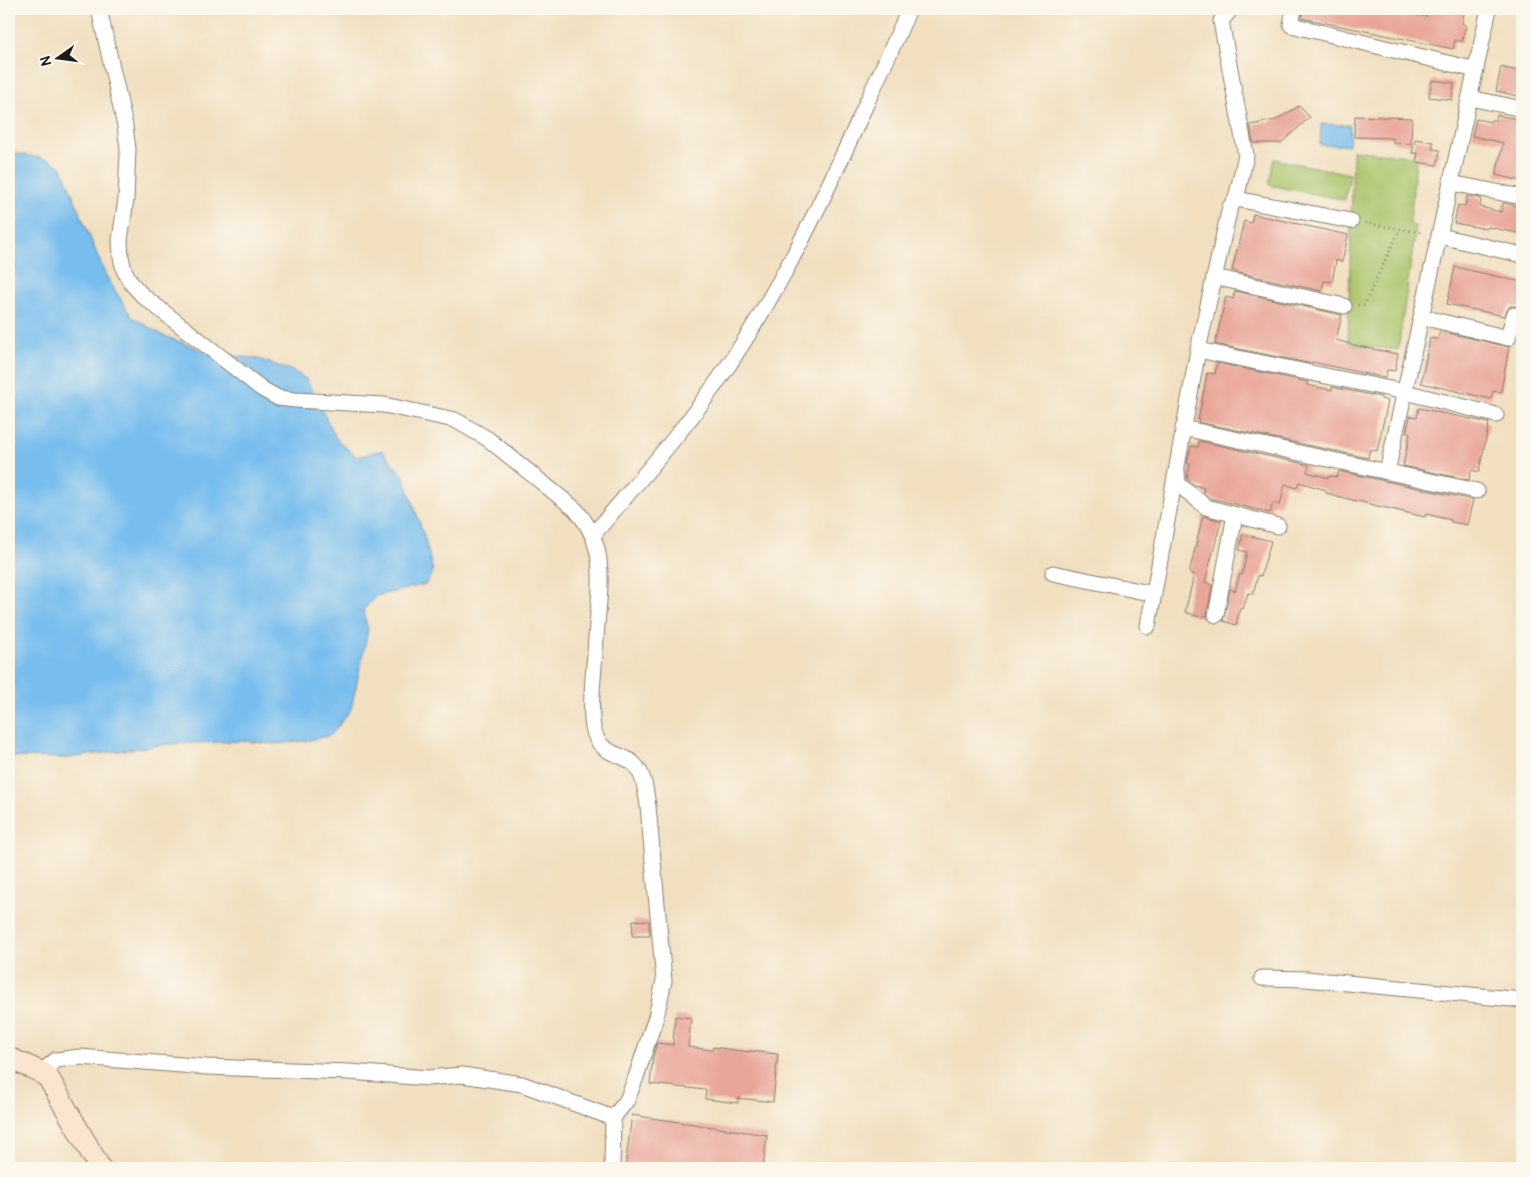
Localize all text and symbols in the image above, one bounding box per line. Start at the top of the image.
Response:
north arrow [32,32,82,82]
text: N [36,54,55,68]

